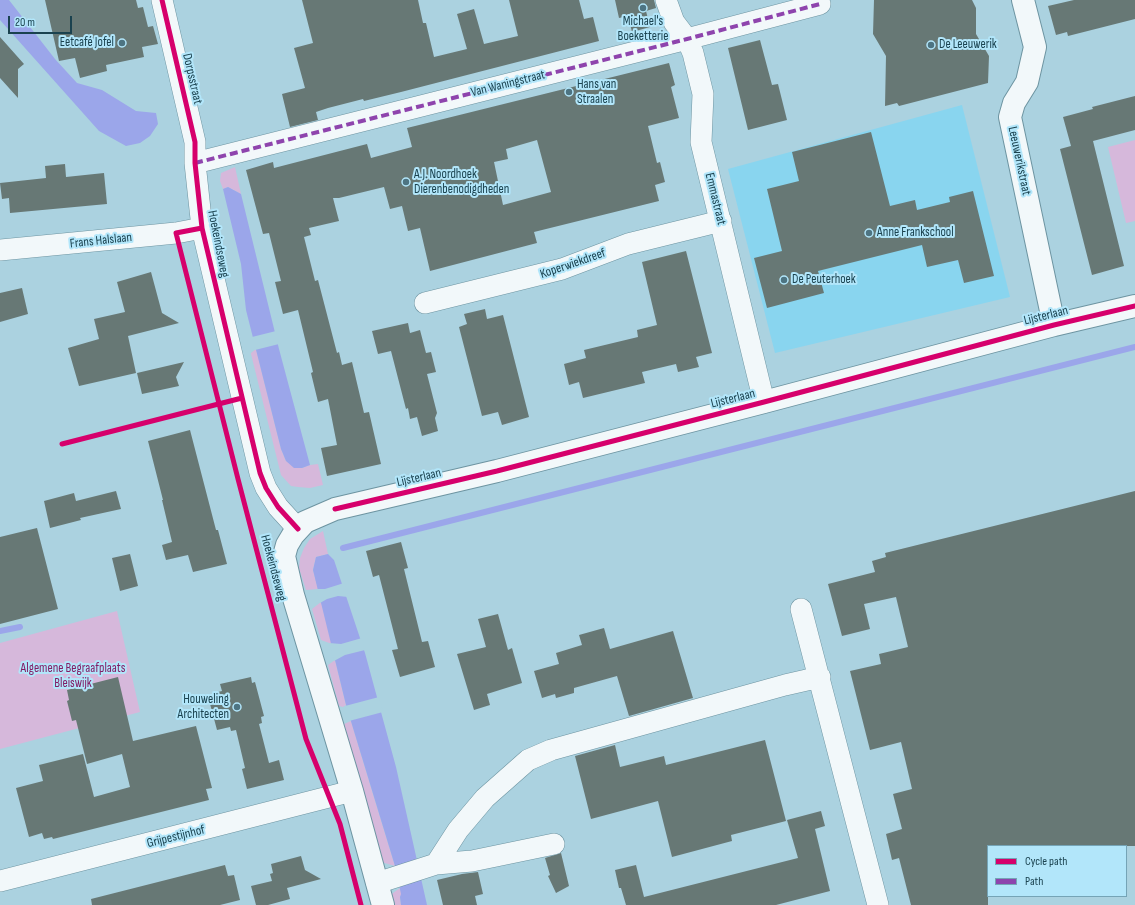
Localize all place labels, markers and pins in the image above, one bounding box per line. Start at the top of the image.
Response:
marker: Michael's Boeketterie [638,3,648,13]
place label: Michael's Boeketterie [618,14,668,45]
place label: Eetcafé Jofel [60,35,114,51]
place label: De Leeuwerik [939,37,997,53]
marker: Eetcafé Jofel [117,38,127,48]
marker: De Leeuwerik [926,40,936,50]
place label: Hans van Straalen [577,77,616,108]
marker: Hans van Straalen [564,87,574,97]
place label: A.J. Noordhoek Dierenbenodigdheden [414,167,509,198]
marker: A.J. Noordhoek Dierenbenodigdheden [401,177,411,187]
place label: Anne Frankschool [877,225,954,241]
marker: Anne Frankschool [864,228,874,238]
place label: De Peuterhoek [792,272,856,288]
marker: De Peuterhoek [779,275,789,285]
place label: Houweling Architecten [178,692,229,723]
marker: Houweling Architecten [232,702,242,712]

